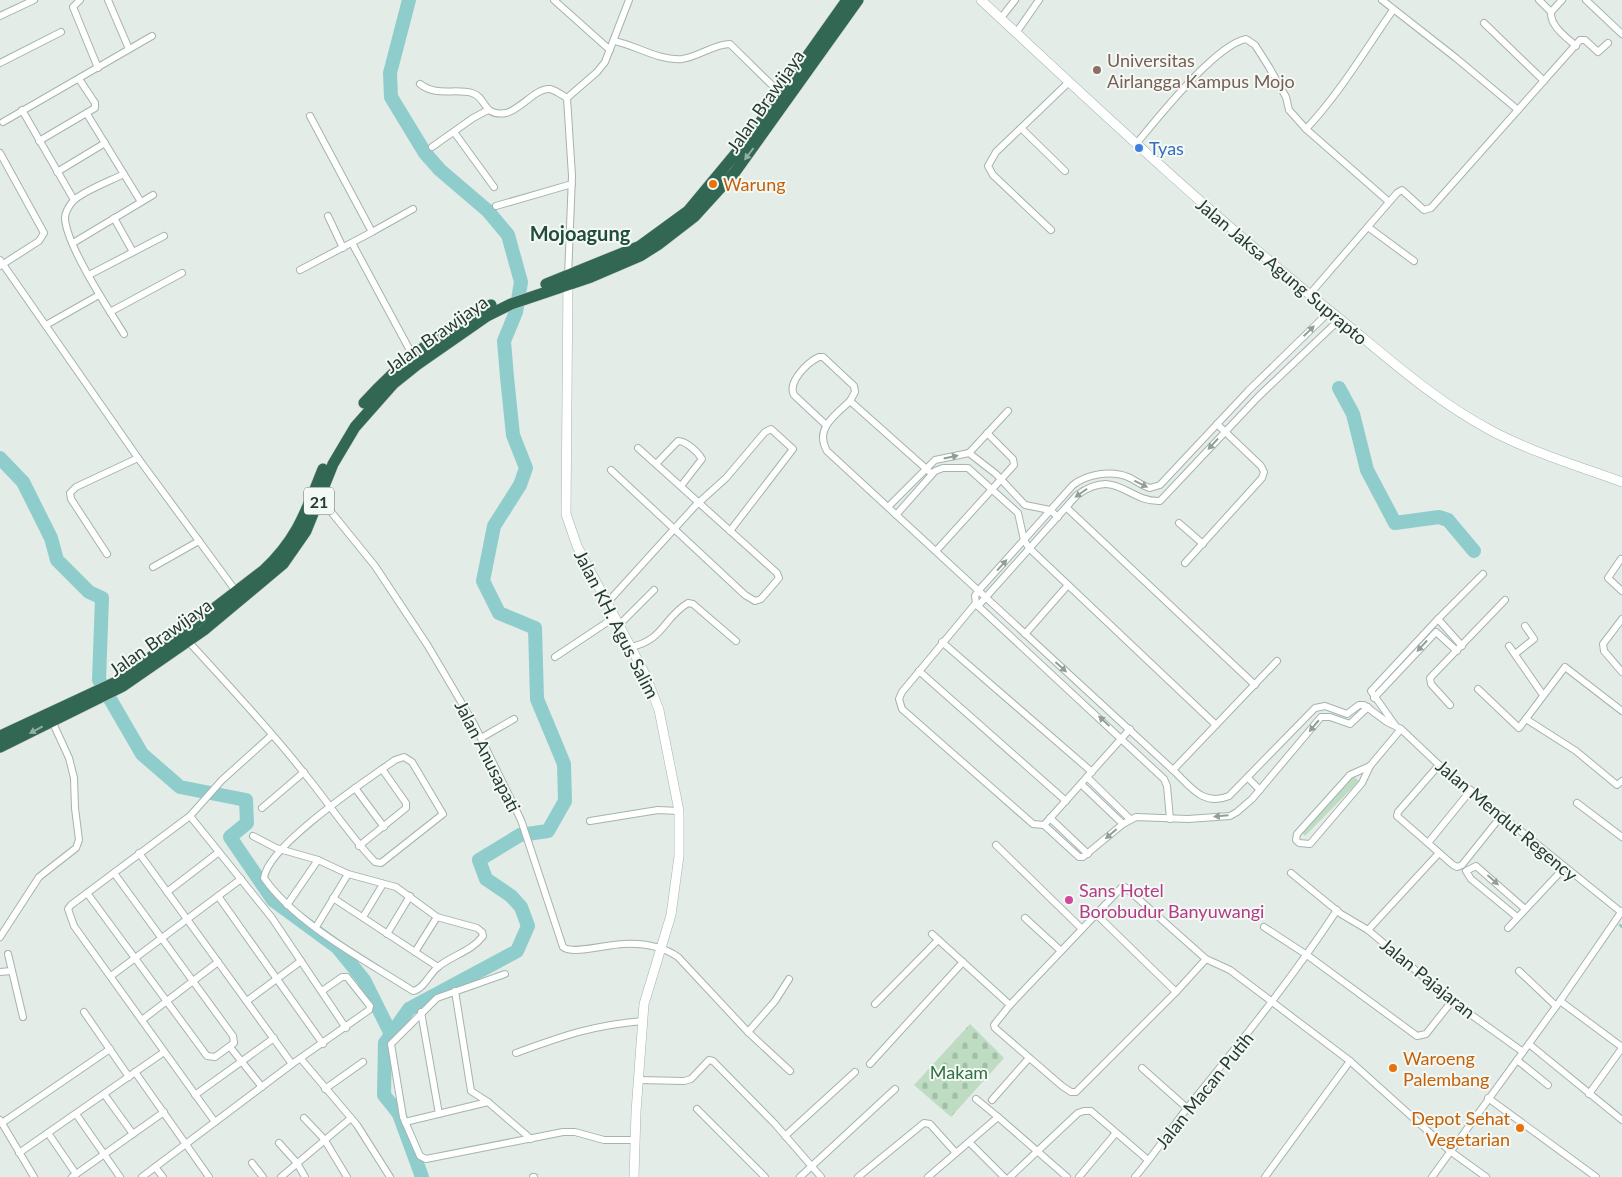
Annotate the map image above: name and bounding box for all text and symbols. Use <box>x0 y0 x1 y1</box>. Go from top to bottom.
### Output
street label: Jalan Brawijaya <box>721 45 809 157</box>
place label: Universitas Airlangga Kampus Mojo <box>1107 49 1295 92</box>
marker: Universitas Airlangga Kampus Mojo <box>1091 64 1103 76</box>
place label: Tyas <box>1149 137 1184 159</box>
marker: Tyas <box>1133 142 1145 154</box>
one-way arrow <box>744 147 754 161</box>
place label: Warung <box>723 173 786 195</box>
marker: Warung <box>707 178 719 190</box>
street label: Jalan Jaksa Agung Suprapto <box>1192 193 1372 349</box>
district label: Mojoagung <box>530 221 631 245</box>
street label: Jalan Brawijaya <box>380 290 492 378</box>
one-way arrow <box>1303 326 1315 338</box>
one-way arrow <box>1207 438 1219 450</box>
one-way arrow <box>944 452 960 460</box>
one-way arrow <box>1134 480 1149 488</box>
road number: 21 <box>304 488 334 514</box>
one-way arrow <box>1074 488 1088 498</box>
street label: Jalan KH. Agus Salim <box>570 546 664 702</box>
one-way arrow <box>996 559 1008 571</box>
street label: Jalan Brawijaya <box>104 593 216 681</box>
one-way arrow <box>1416 640 1428 652</box>
one-way arrow <box>1055 661 1068 672</box>
street label: Jalan Anusapati <box>450 696 526 816</box>
one-way arrow <box>1098 715 1110 727</box>
one-way arrow <box>1308 719 1319 732</box>
one-way arrow <box>28 726 43 734</box>
street label: Jalan Mendut Regency <box>1432 754 1583 886</box>
one-way arrow <box>1213 813 1229 821</box>
one-way arrow <box>1105 828 1117 840</box>
one-way arrow <box>1486 874 1498 886</box>
place label: Sans Hotel Borobudur Banyuwangi <box>1079 879 1264 922</box>
marker: Sans Hotel Borobudur Banyuwangi <box>1063 894 1075 906</box>
street label: Jalan Pajajaran <box>1376 933 1480 1023</box>
street label: Jalan Macan Putih <box>1150 1027 1258 1153</box>
place label: Waroeng Palembang <box>1403 1047 1489 1090</box>
park label: Makam <box>930 1061 988 1083</box>
marker: Waroeng Palembang <box>1387 1062 1399 1074</box>
place label: Depot Sehat Vegetarian <box>1411 1107 1511 1150</box>
marker: Depot Sehat Vegetarian <box>1514 1122 1526 1134</box>

